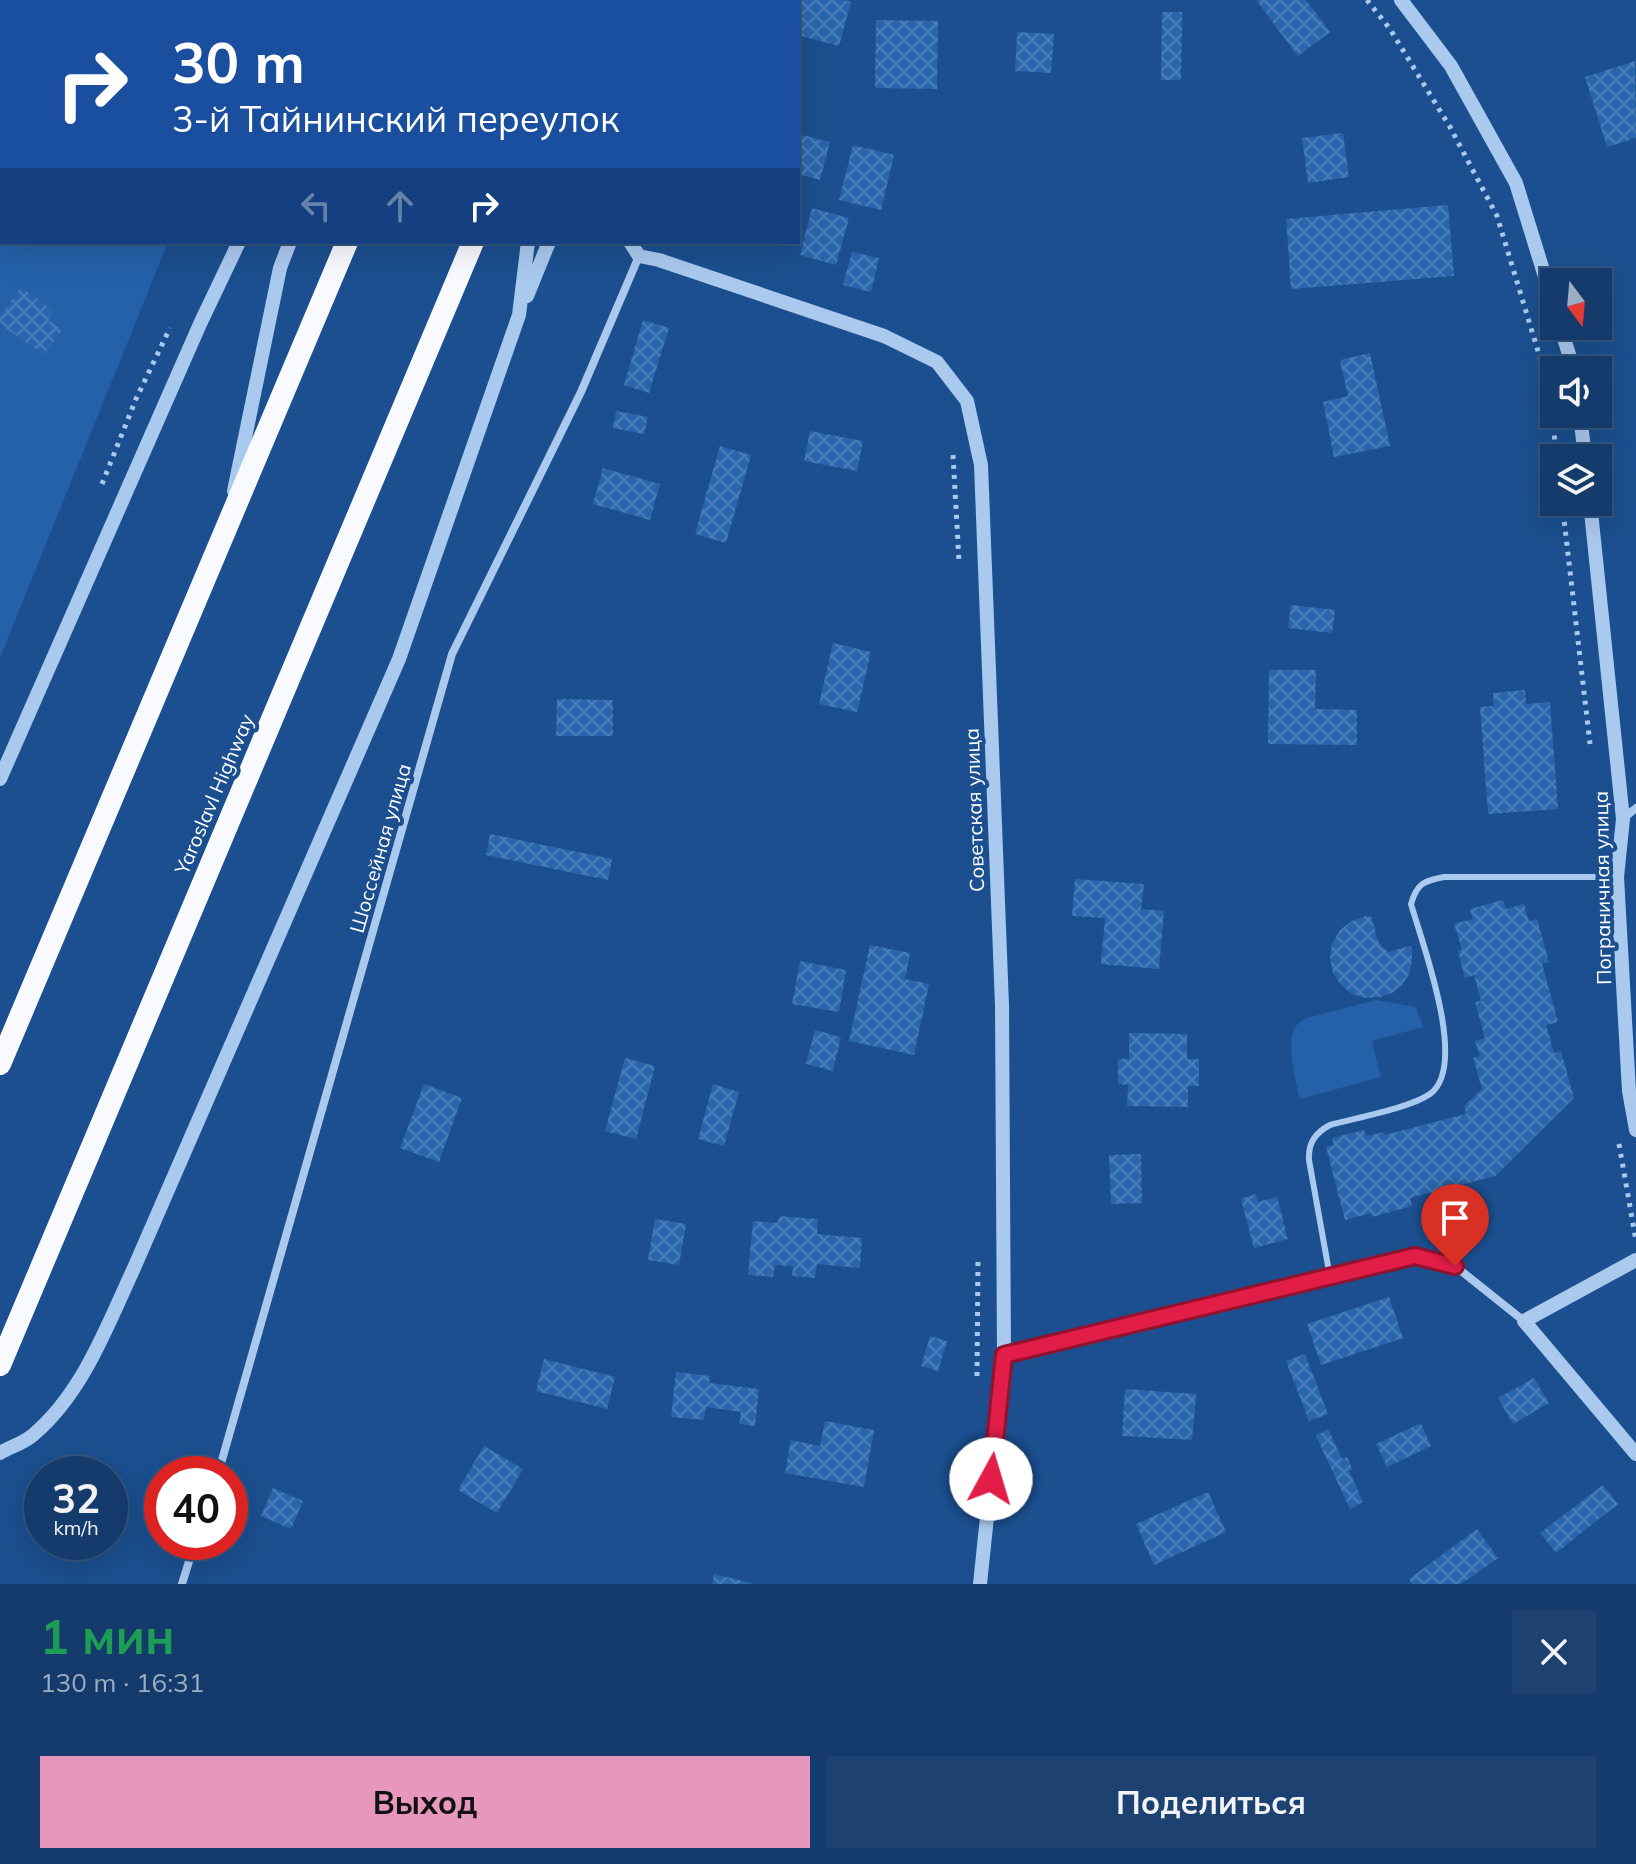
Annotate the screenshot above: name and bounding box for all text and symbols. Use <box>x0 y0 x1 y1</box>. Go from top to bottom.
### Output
text: 30 m <box>172 27 305 97</box>
icon: right <box>40 32 144 136</box>
text: 3-й Тайнинский переулок <box>172 96 619 141</box>
icon: left <box>294 184 338 228</box>
icon: ahead <box>378 184 422 228</box>
icon: right <box>462 184 506 228</box>
north arrow <box>1540 268 1612 340</box>
map controls <box>1540 268 1612 516</box>
button: sound <box>1540 356 1612 428</box>
button: layers <box>1540 444 1612 516</box>
street label: Yaroslavl Highway <box>169 710 259 879</box>
street label: Советская улица <box>959 728 989 892</box>
street label: Шоссейная улица <box>344 760 416 936</box>
street label: Пограничная улица <box>1588 791 1616 985</box>
pin <box>1421 1184 1489 1266</box>
icon: arrive <box>1433 1196 1477 1240</box>
position arrow <box>949 1437 1033 1521</box>
speed limit sign: 40 <box>144 1456 248 1560</box>
text: 32 <box>52 1473 100 1523</box>
text: km/h <box>53 1515 99 1540</box>
text: 1 мин <box>40 1606 175 1666</box>
button: close <box>1512 1610 1596 1694</box>
text: 130 m · 16:31 <box>40 1666 204 1699</box>
button: Выход <box>40 1756 810 1848</box>
button: Поделиться <box>826 1756 1596 1848</box>

